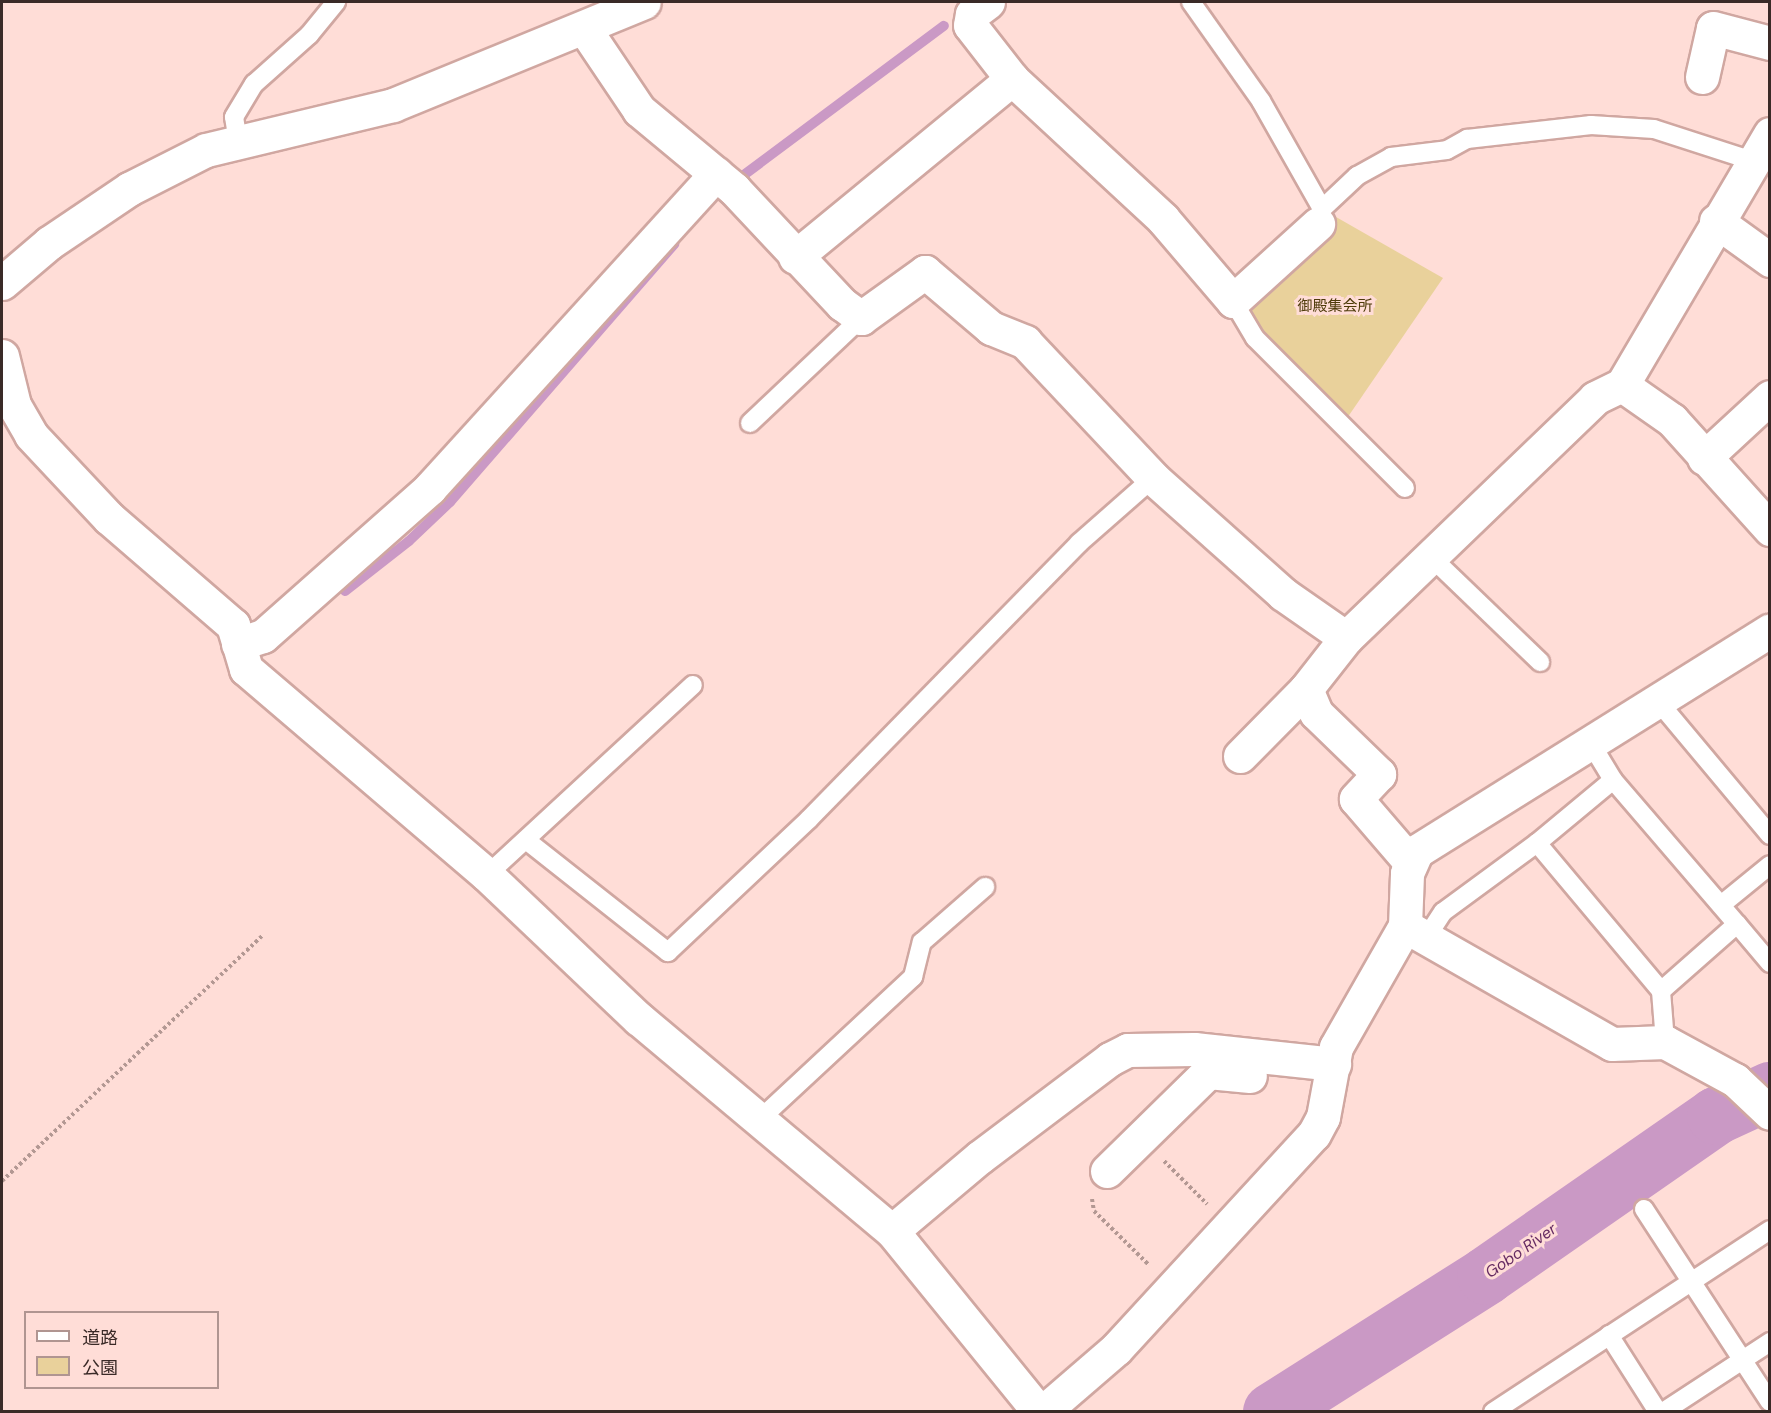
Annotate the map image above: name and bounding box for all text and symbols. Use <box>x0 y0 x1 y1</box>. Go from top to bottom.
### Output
park label: 御殿集会所 <box>1298 298 1372 316</box>
water label: Gobo River <box>1482 1219 1560 1283</box>
legend <box>24 1311 219 1389</box>
text: 道路 <box>82 1326 118 1350</box>
text: 公園 <box>82 1356 118 1380</box>

